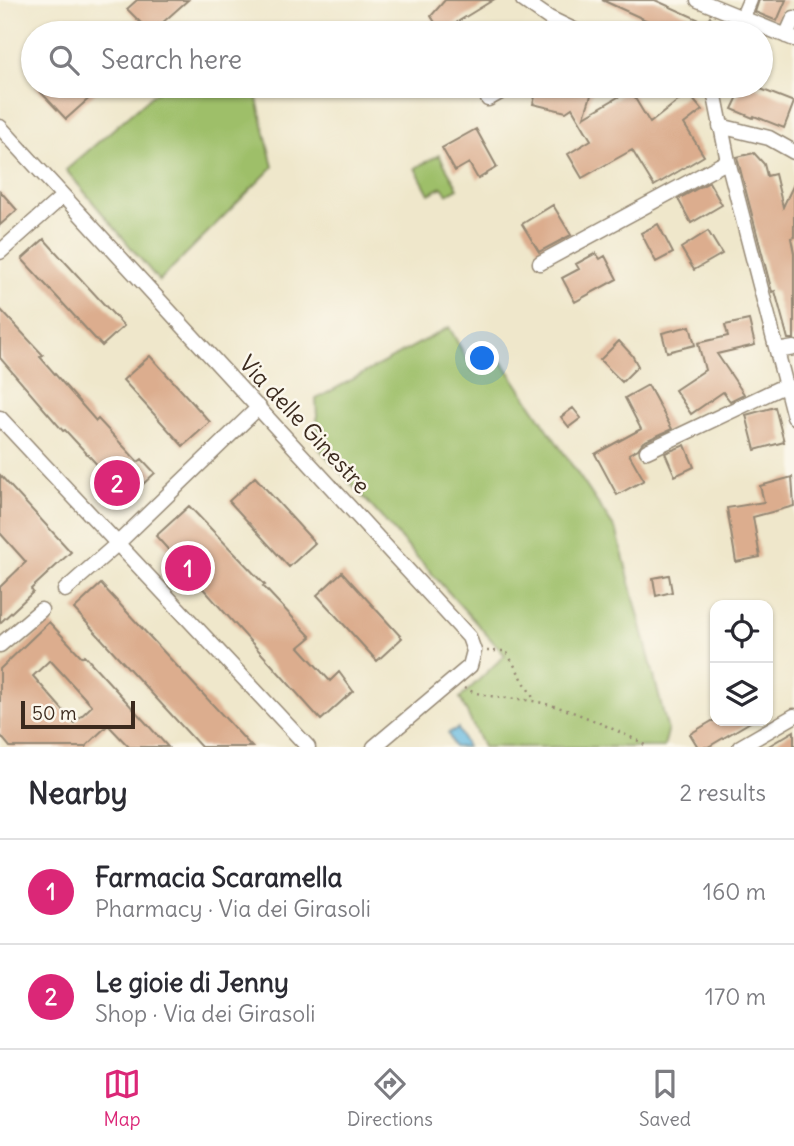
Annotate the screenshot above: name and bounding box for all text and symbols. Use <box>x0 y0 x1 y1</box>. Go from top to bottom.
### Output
search box <box>21 21 773 98</box>
icon: search <box>45 41 83 79</box>
text: Search here <box>101 43 242 76</box>
your location <box>465 341 499 375</box>
street label: Via delle Ginestre <box>233 349 377 499</box>
pin: 2 <box>94 457 140 509</box>
pin: 1 <box>165 542 211 594</box>
map controls <box>710 600 773 726</box>
button: locate <box>710 600 773 663</box>
button: layers <box>710 663 773 726</box>
scale bar <box>21 698 135 730</box>
text: 50 m <box>32 701 77 725</box>
text: Nearby <box>28 774 128 812</box>
text: 2 results <box>680 778 766 807</box>
text: Farmacia Scaramella <box>95 861 342 894</box>
text: 1 <box>46 877 56 906</box>
text: 160 m <box>703 877 766 906</box>
text: Pharmacy · Via dei Girasoli <box>95 894 371 923</box>
text: Le gioie di Jenny <box>95 966 289 999</box>
text: 2 <box>45 982 57 1011</box>
text: 170 m <box>705 982 766 1011</box>
text: Shop · Via dei Girasoli <box>95 999 315 1028</box>
tab: Map <box>103 1065 141 1131</box>
tab: Directions <box>347 1065 433 1131</box>
tab: Saved <box>639 1065 691 1131</box>

